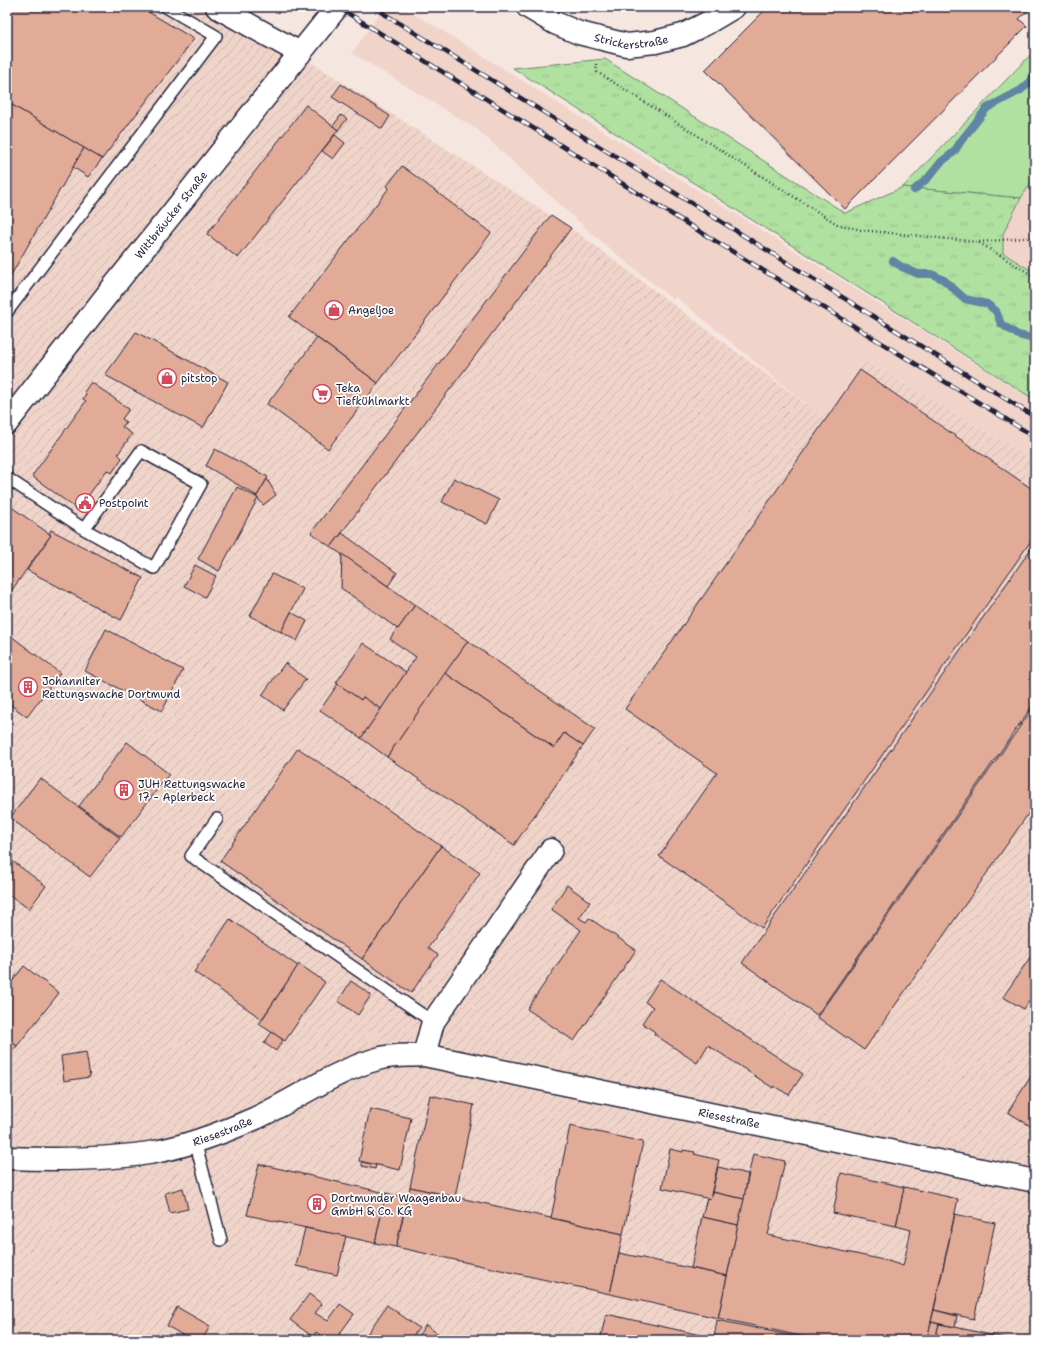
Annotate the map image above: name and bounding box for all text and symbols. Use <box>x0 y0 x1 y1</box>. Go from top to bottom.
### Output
street label: Strickerstraße <box>593 30 670 53</box>
street label: Wittbräucker Straße <box>132 168 211 262</box>
shop icon: Angeljoe <box>323 299 345 321</box>
place label: Angeljoe <box>348 303 394 318</box>
shop icon: pitstop <box>156 367 178 389</box>
place label: pitstop <box>181 371 217 386</box>
place label: Teka Tiefkühlmarkt <box>336 381 410 409</box>
supermarket icon: Teka Tiefkühlmarkt <box>311 383 333 405</box>
public building icon: Postpoint <box>74 492 96 514</box>
place label: Postpoint <box>99 496 149 511</box>
place label: Johanniter Rettungswache Dortmund <box>42 674 180 702</box>
building icon: Johanniter Rettungswache Dortmund <box>17 676 39 698</box>
place label: JUH Rettungswache 17 - Aplerbeck <box>138 777 246 805</box>
building icon: JUH Rettungswache 17 - Aplerbeck <box>113 779 135 801</box>
street label: Riesestraße <box>697 1105 761 1132</box>
street label: Riesestraße <box>191 1114 255 1150</box>
place label: Dortmunder Waagenbau GmbH & Co. KG <box>331 1191 461 1219</box>
building icon: Dortmunder Waagenbau GmbH & Co. KG <box>306 1193 328 1215</box>

